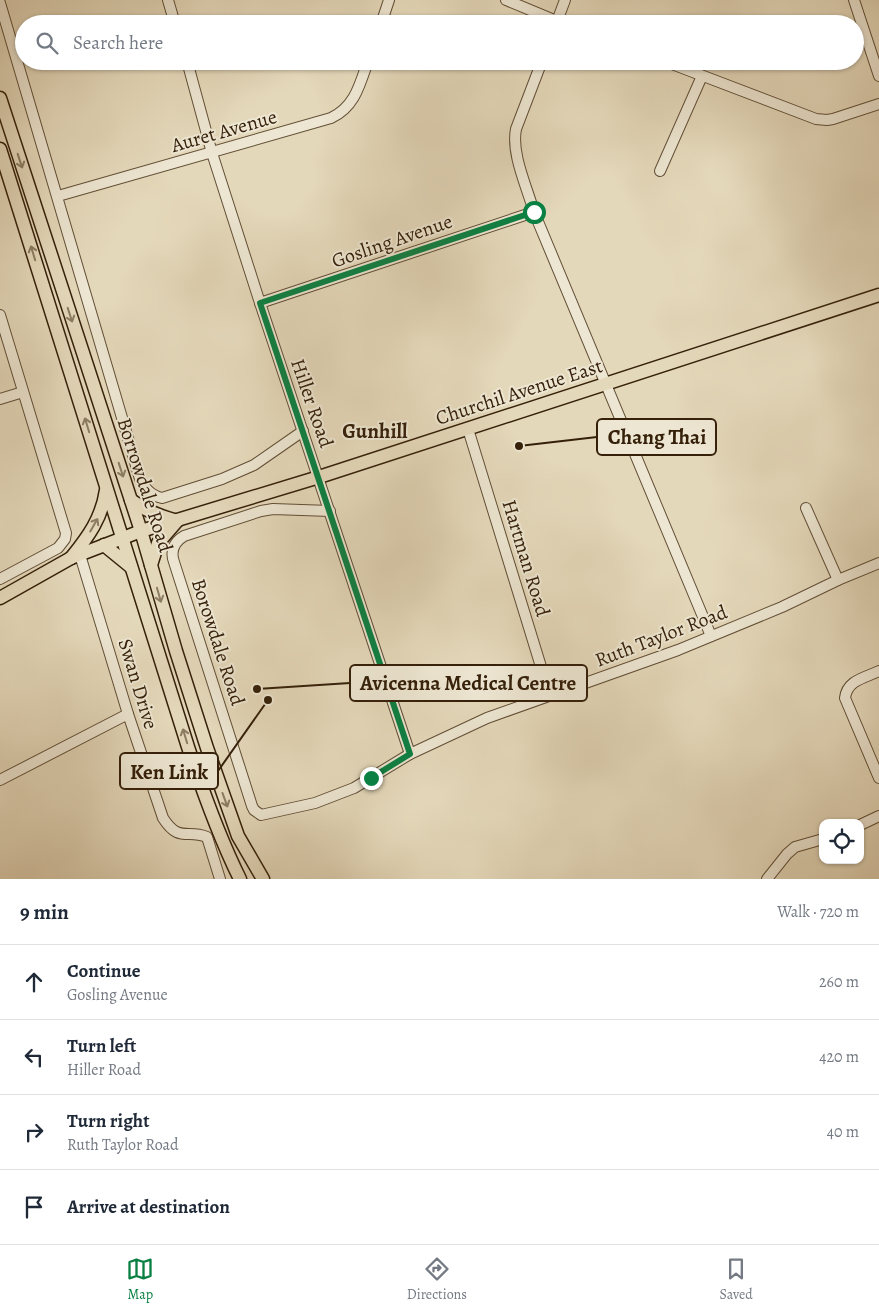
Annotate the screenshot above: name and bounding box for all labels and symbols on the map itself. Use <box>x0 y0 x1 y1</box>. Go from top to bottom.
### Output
street label: Auret Avenue <box>167 103 280 159</box>
one-way arrow <box>16 152 26 168</box>
route start <box>523 201 546 224</box>
street label: Gosling Avenue <box>328 208 456 274</box>
one-way arrow <box>28 246 37 262</box>
one-way arrow <box>66 307 76 323</box>
street label: Churchil Avenue East <box>432 352 606 432</box>
street label: Hiller Road <box>284 355 340 451</box>
street label: Borrowdale Road <box>111 414 180 556</box>
district label: Gunhill <box>342 417 408 445</box>
one-way arrow <box>81 418 91 434</box>
callout: Chang Thai <box>597 419 716 455</box>
text: Chang Thai <box>608 423 706 451</box>
one-way arrow <box>117 462 126 477</box>
street label: Hartman Road <box>495 496 557 620</box>
one-way arrow <box>90 519 100 533</box>
street label: Borowdale Road <box>185 575 251 709</box>
one-way arrow <box>155 587 165 603</box>
street label: Ruth Taylor Road <box>591 598 731 674</box>
street label: Swan Drive <box>111 636 165 733</box>
callout: Avicenna Medical Centre <box>350 665 587 701</box>
text: Avicenna Medical Centre <box>359 669 576 697</box>
one-way arrow <box>179 728 189 744</box>
callout: Ken Link <box>120 753 218 789</box>
text: Ken Link <box>130 758 208 786</box>
route end <box>360 767 383 790</box>
one-way arrow <box>221 791 230 807</box>

